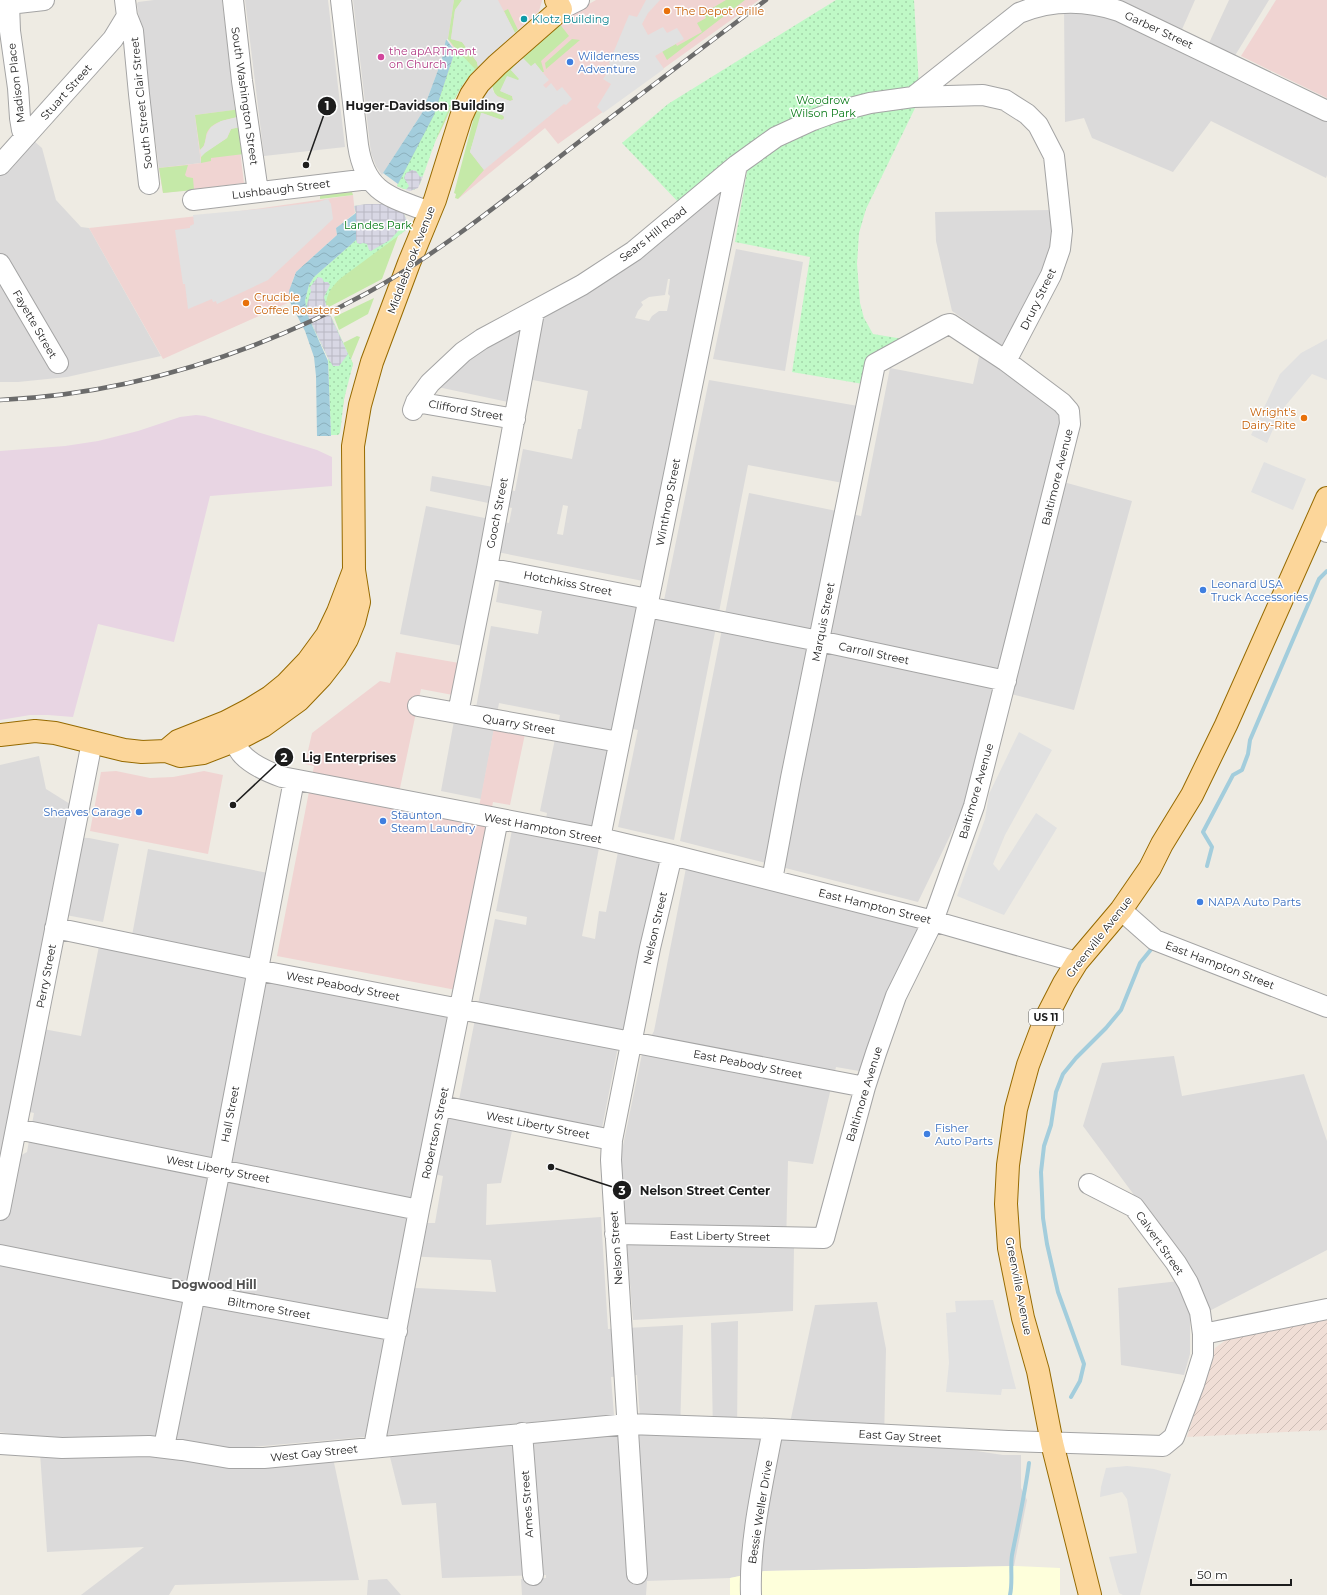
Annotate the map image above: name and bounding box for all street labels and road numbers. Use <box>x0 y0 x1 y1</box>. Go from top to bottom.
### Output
street label: Garber Street <box>1123 8 1196 52</box>
street label: South Washington Street <box>228 26 262 167</box>
street label: South Street Clair Street <box>127 36 155 170</box>
street label: Madison Place <box>4 42 28 124</box>
street label: Stuart Street <box>37 61 95 123</box>
street label: Lushbaugh Street <box>231 176 332 202</box>
street label: Sears Hill Road <box>616 203 690 265</box>
street label: Middlebrook Avenue <box>384 204 438 316</box>
street label: Drury Street <box>1017 265 1059 332</box>
street label: Fayette Street <box>10 287 61 361</box>
street label: Clifford Street <box>427 397 505 424</box>
street label: Baltimore Avenue <box>1038 427 1076 527</box>
street label: Winthrop Street <box>653 456 683 547</box>
street label: Gooch Street <box>483 476 511 550</box>
street label: Hotchkiss Street <box>522 568 614 599</box>
street label: Marquis Street <box>808 581 838 663</box>
street label: Carroll Street <box>837 639 911 667</box>
street label: Quarry Street <box>481 711 557 737</box>
street label: Baltimore Avenue <box>956 741 996 840</box>
street label: West Hampton Street <box>483 810 604 846</box>
street label: East Hampton Street <box>817 885 933 927</box>
street label: Nelson Street <box>640 890 670 966</box>
street label: Greenville Avenue <box>1063 893 1135 980</box>
street label: East Hampton Street <box>1163 938 1277 992</box>
street label: Perry Street <box>33 942 59 1009</box>
street label: West Peabody Street <box>285 968 402 1004</box>
road number: US 11 <box>1029 1009 1063 1025</box>
street label: Baltimore Avenue <box>843 1044 885 1143</box>
street label: East Peabody Street <box>692 1047 804 1082</box>
street label: Hall Street <box>218 1084 242 1144</box>
street label: Robertson Street <box>418 1085 452 1180</box>
street label: West Liberty Street <box>485 1108 592 1142</box>
street label: West Liberty Street <box>165 1152 272 1186</box>
street label: Calvert Street <box>1133 1208 1187 1278</box>
street label: Nelson Street <box>606 1210 626 1286</box>
street label: East Liberty Street <box>669 1228 771 1244</box>
street label: Greenville Avenue <box>1003 1236 1035 1336</box>
street label: Biltmore Street <box>226 1294 312 1322</box>
street label: East Gay Street <box>858 1427 943 1445</box>
street label: West Gay Street <box>270 1441 359 1465</box>
street label: Bessie Weller Drive <box>745 1459 775 1565</box>
street label: Ames Street <box>518 1469 536 1538</box>

